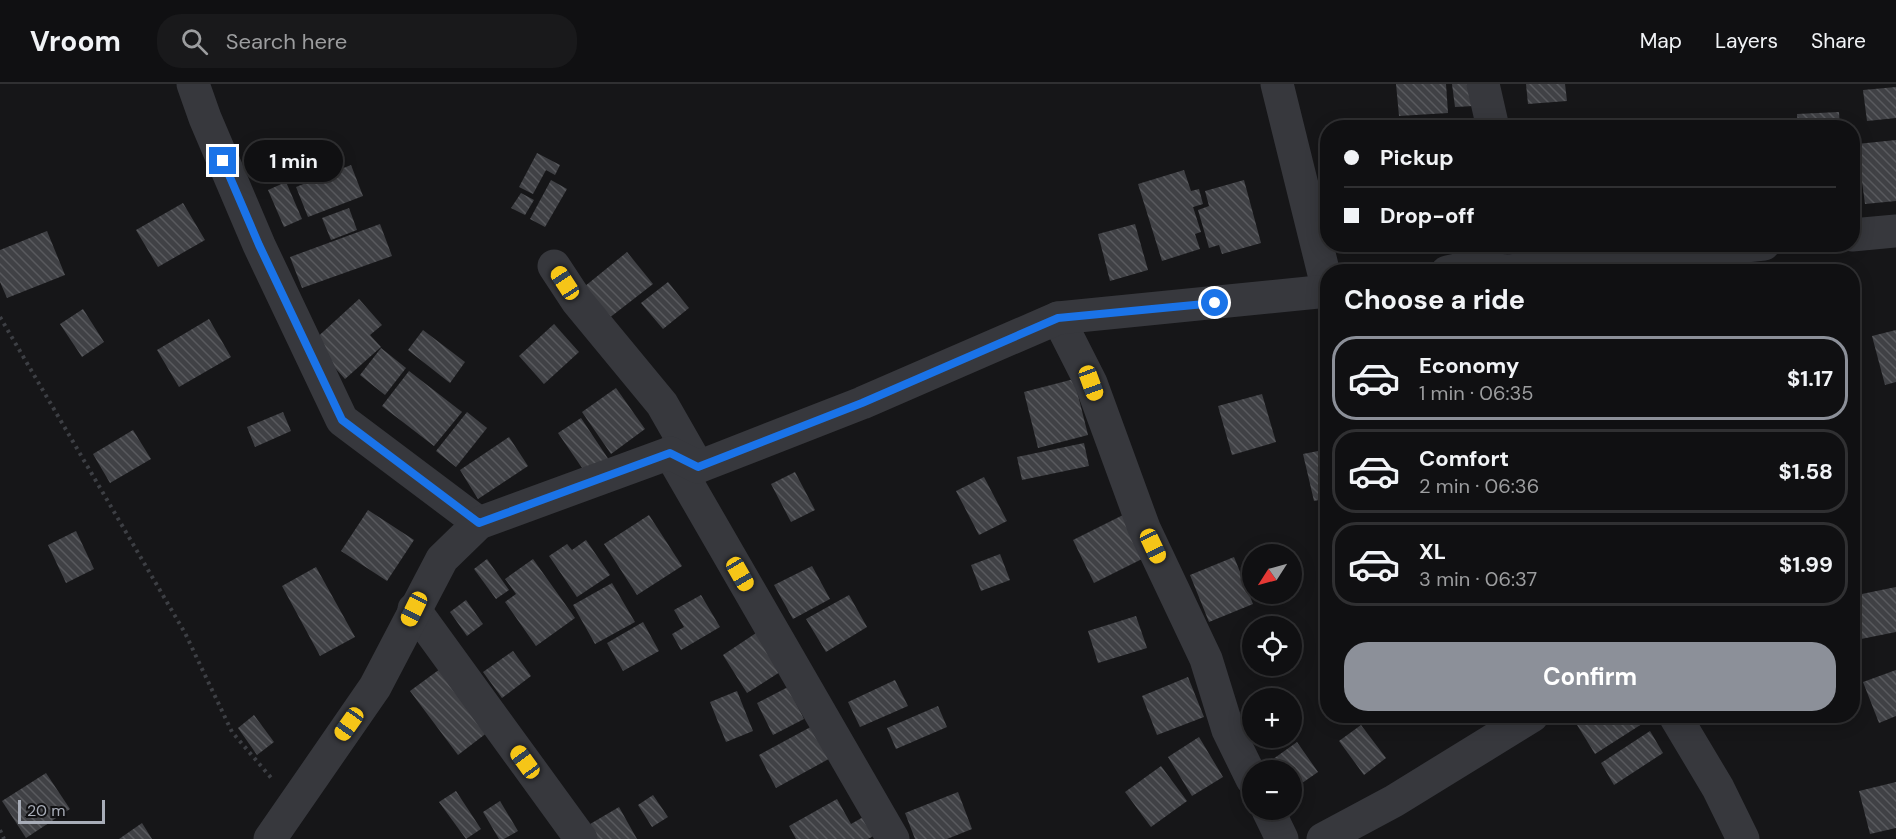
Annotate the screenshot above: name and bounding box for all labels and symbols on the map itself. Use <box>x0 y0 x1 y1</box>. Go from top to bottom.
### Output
callout: 1 min <box>244 140 343 182</box>
route end <box>209 147 236 174</box>
car <box>548 263 582 303</box>
route start <box>1201 289 1228 316</box>
car <box>1076 363 1106 403</box>
car <box>1137 526 1169 566</box>
north arrow <box>1242 544 1302 604</box>
car <box>723 554 757 594</box>
car <box>398 589 430 629</box>
car <box>331 704 367 744</box>
car <box>507 742 543 782</box>
scale bar <box>18 797 105 824</box>

